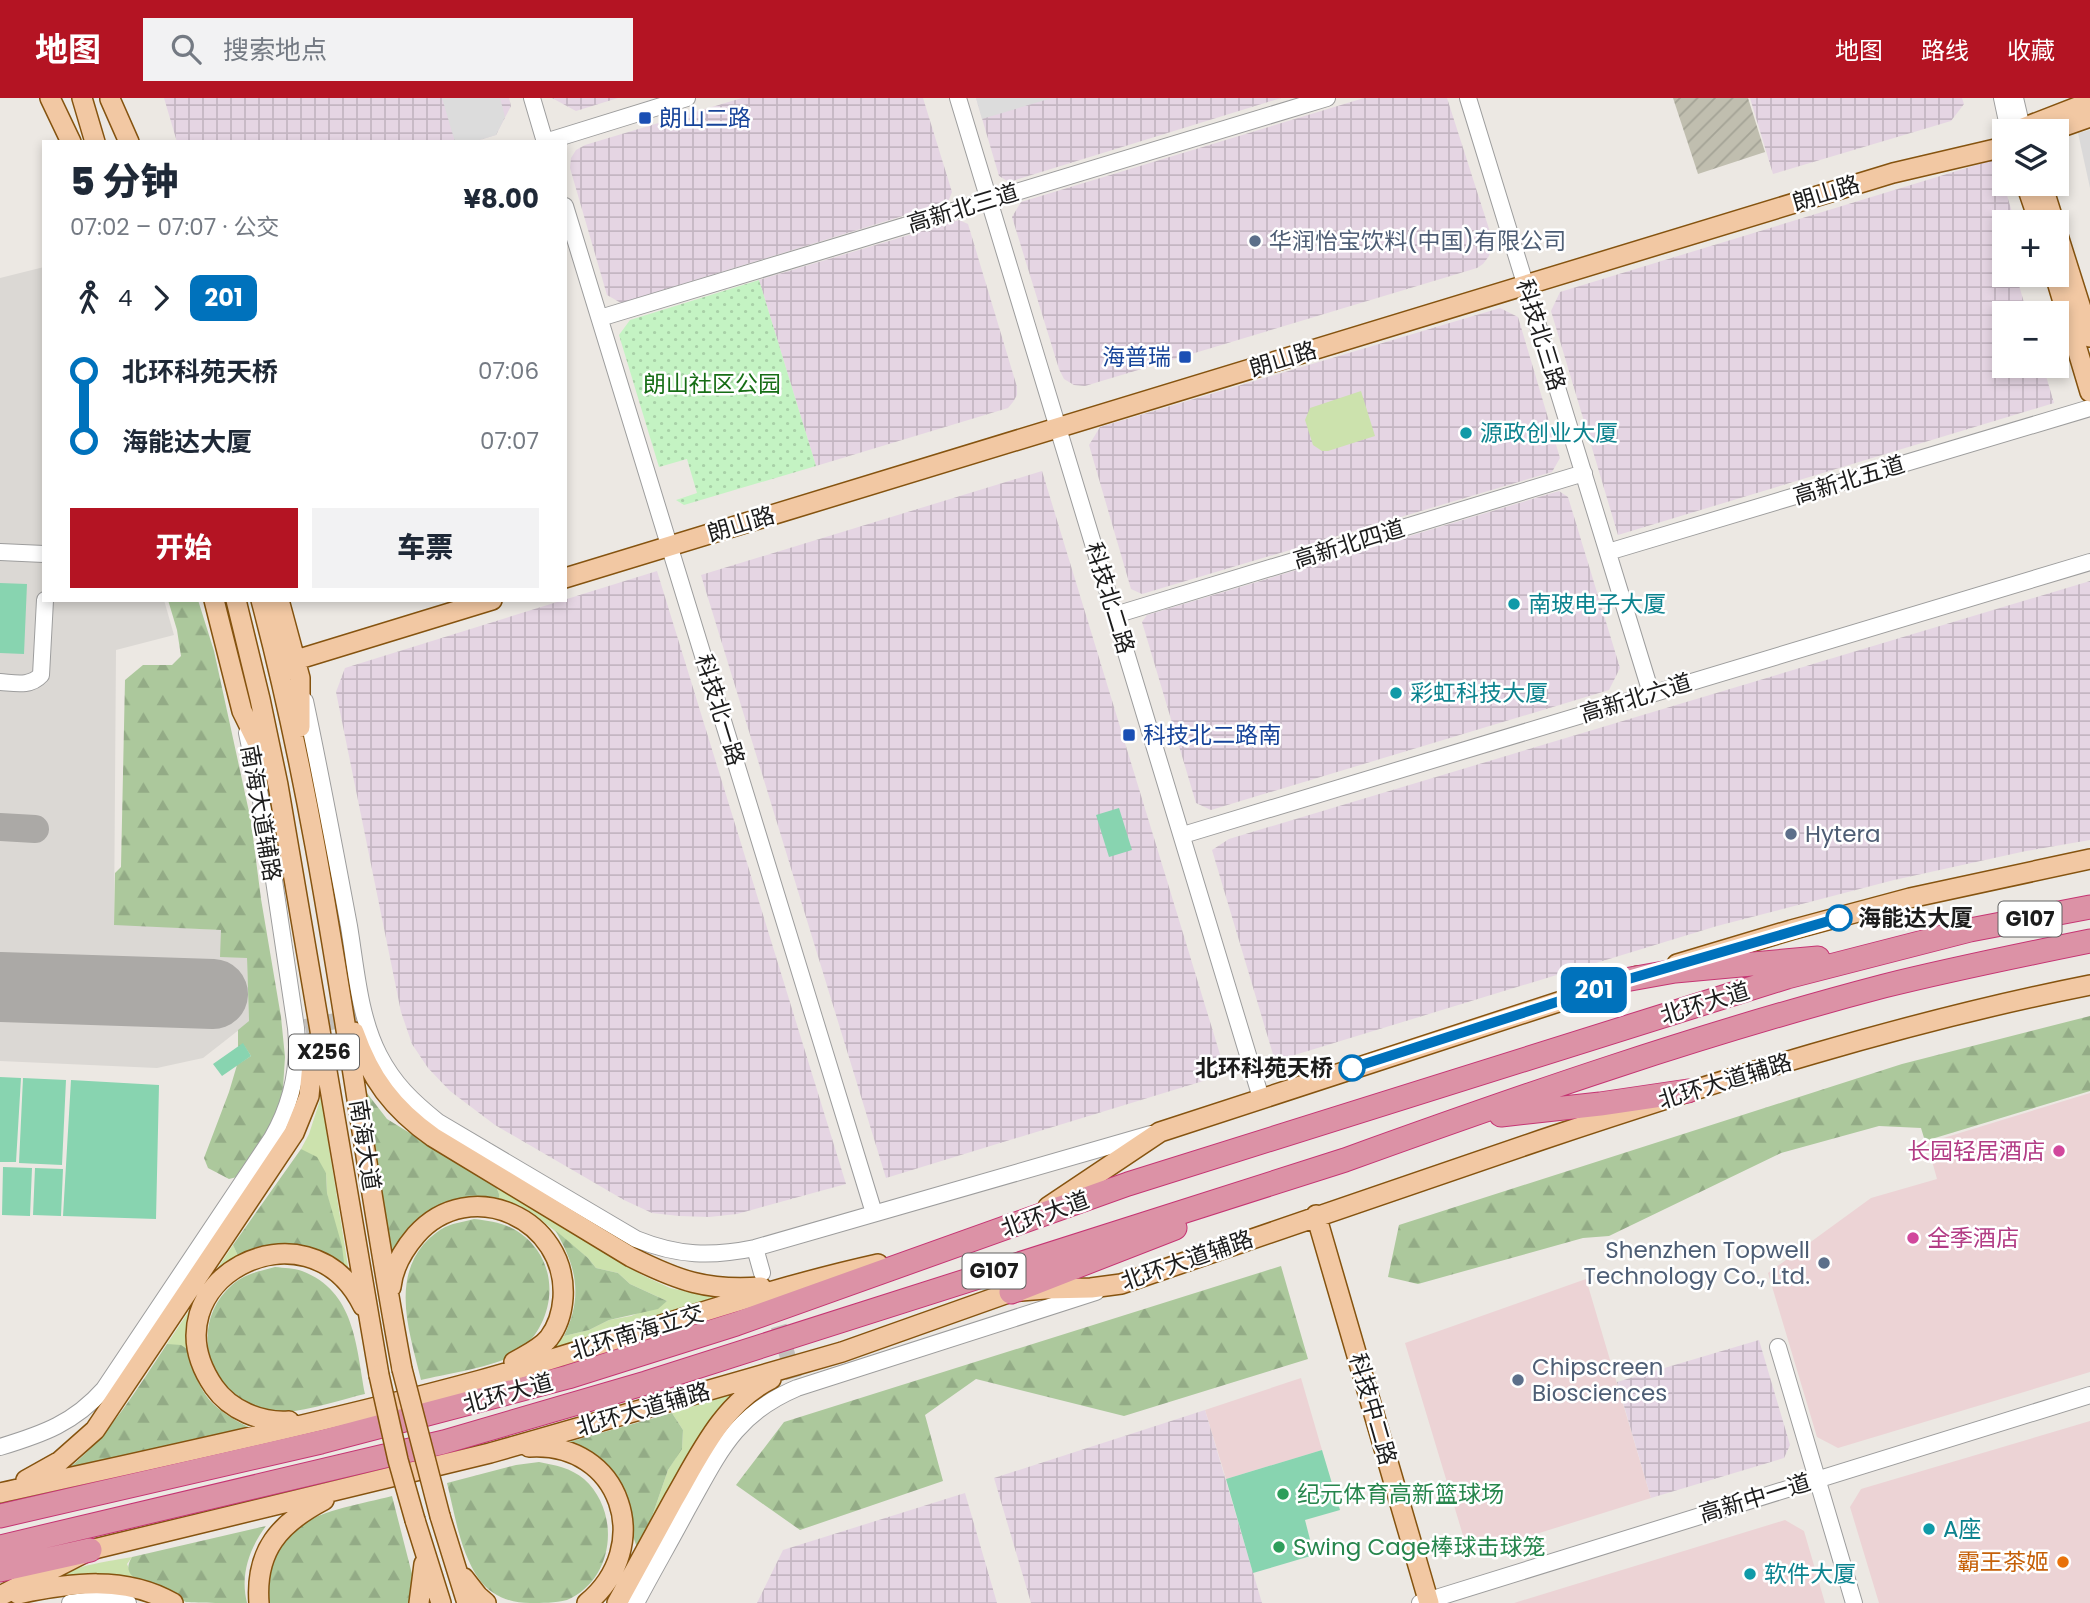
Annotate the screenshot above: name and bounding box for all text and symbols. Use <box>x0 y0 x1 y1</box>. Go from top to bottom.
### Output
search box <box>143 18 633 81</box>
text: 地图 <box>35 26 101 73</box>
icon: search <box>167 30 205 68</box>
text: 搜索地点 <box>223 32 327 68</box>
text: 地图 <box>1835 34 1883 67</box>
text: 路线 <box>1921 34 1969 67</box>
text: 收藏 <box>2007 34 2055 67</box>
place label: 朗山二路 <box>659 102 751 134</box>
marker: 朗山二路 <box>637 110 653 126</box>
map controls <box>1992 119 2069 378</box>
button: layers <box>1992 119 2069 196</box>
text: 5 分钟 <box>70 155 178 208</box>
street label: 朗山路 <box>1788 168 1864 218</box>
street label: 高新北三道 <box>903 176 1023 240</box>
text: ¥8.00 <box>463 181 539 217</box>
button: + <box>1992 210 2069 287</box>
text: 07:02 – 07:07 · 公交 <box>70 211 279 243</box>
place label: 华润怡宝饮料(中国)有限公司 <box>1269 225 1566 257</box>
marker: 华润怡宝饮料(中国)有限公司 <box>1247 233 1263 249</box>
street label: 科技北三路 <box>1509 275 1573 395</box>
icon: walk <box>70 279 108 317</box>
icon: forward <box>142 279 180 317</box>
text: 201 <box>204 281 243 314</box>
text: 4 <box>118 282 132 314</box>
button: − <box>1992 301 2069 378</box>
street label: 朗山路 <box>1245 334 1321 384</box>
place label: 海普瑞 <box>1102 341 1171 373</box>
marker: 海普瑞 <box>1177 349 1193 365</box>
text: 北环科苑天桥 <box>122 354 278 390</box>
text: 07:06 <box>478 355 539 387</box>
park label: 朗山社区公园 <box>643 368 781 400</box>
place label: 源政创业大厦 <box>1480 417 1618 449</box>
text: 海能达大厦 <box>122 424 252 460</box>
text: 07:07 <box>480 425 539 457</box>
marker: 源政创业大厦 <box>1458 425 1474 441</box>
street label: 高新北五道 <box>1789 448 1909 512</box>
street label: 朗山路 <box>703 499 779 549</box>
button: 开始 <box>70 508 298 588</box>
button: 车票 <box>312 508 539 588</box>
street label: 高新北四道 <box>1289 512 1409 576</box>
street label: 科技北二路 <box>1078 538 1142 658</box>
place label: 南玻电子大厦 <box>1528 588 1666 620</box>
marker: 南玻电子大厦 <box>1506 596 1522 612</box>
street label: 科技北一路 <box>688 650 752 770</box>
street label: 高新北六道 <box>1576 666 1696 730</box>
place label: 彩虹科技大厦 <box>1410 677 1548 709</box>
marker: 彩虹科技大厦 <box>1388 685 1404 701</box>
place label: 科技北二路南 <box>1143 719 1281 751</box>
marker: 科技北二路南 <box>1121 727 1137 743</box>
street label: 南海大道辅路 <box>233 742 289 884</box>
place label: Hytera <box>1805 818 1881 850</box>
marker: Hytera <box>1783 826 1799 842</box>
place label: 海能达大厦 <box>1858 902 1973 934</box>
road number: G107 <box>1998 902 2062 936</box>
marker: 海能达大厦 <box>1826 905 1852 931</box>
line badge: 201 <box>1554 967 1634 1013</box>
text: 201 <box>1575 973 1613 1006</box>
street label: 北环大道 <box>1656 974 1754 1032</box>
road number: X256 <box>289 1034 359 1070</box>
street label: 北环大道辅路 <box>1654 1046 1796 1116</box>
place label: 北环科苑天桥 <box>1195 1052 1333 1084</box>
marker: 北环科苑天桥 <box>1339 1055 1365 1081</box>
street label: 南海大道 <box>342 1097 388 1193</box>
place label: 长园轻居酒店 <box>1907 1135 2045 1167</box>
marker: 长园轻居酒店 <box>2051 1143 2067 1159</box>
street label: 北环大道 <box>996 1183 1094 1245</box>
street label: 北环大道辅路 <box>1117 1222 1257 1298</box>
place label: 全季酒店 <box>1927 1222 2019 1254</box>
marker: 全季酒店 <box>1905 1230 1921 1246</box>
place label: Shenzhen Topwell Technology Co., Ltd. <box>1583 1234 1810 1292</box>
road number: G107 <box>962 1254 1026 1288</box>
marker: Shenzhen Topwell Technology Co., Ltd. <box>1816 1255 1832 1271</box>
street label: 北环南海立交 <box>566 1297 708 1367</box>
street label: 科技中二路 <box>1342 1349 1404 1469</box>
place label: Chipscreen Biosciences <box>1532 1351 1667 1409</box>
street label: 北环大道 <box>459 1366 557 1420</box>
marker: Chipscreen Biosciences <box>1510 1372 1526 1388</box>
street label: 北环大道辅路 <box>572 1375 714 1443</box>
street label: 高新中一道 <box>1695 1466 1815 1530</box>
place label: 纪元体育高新篮球场 <box>1297 1478 1504 1510</box>
marker: 纪元体育高新篮球场 <box>1275 1486 1291 1502</box>
place label: A座 <box>1943 1513 1982 1545</box>
marker: A座 <box>1921 1521 1937 1537</box>
place label: Swing Cage棒球击球笼 <box>1293 1531 1546 1563</box>
marker: Swing Cage棒球击球笼 <box>1271 1539 1287 1555</box>
place label: 霸王茶姬 <box>1957 1546 2049 1578</box>
marker: 霸王茶姬 <box>2055 1554 2071 1570</box>
place label: 软件大厦 <box>1764 1558 1856 1590</box>
marker: 软件大厦 <box>1742 1566 1758 1582</box>

